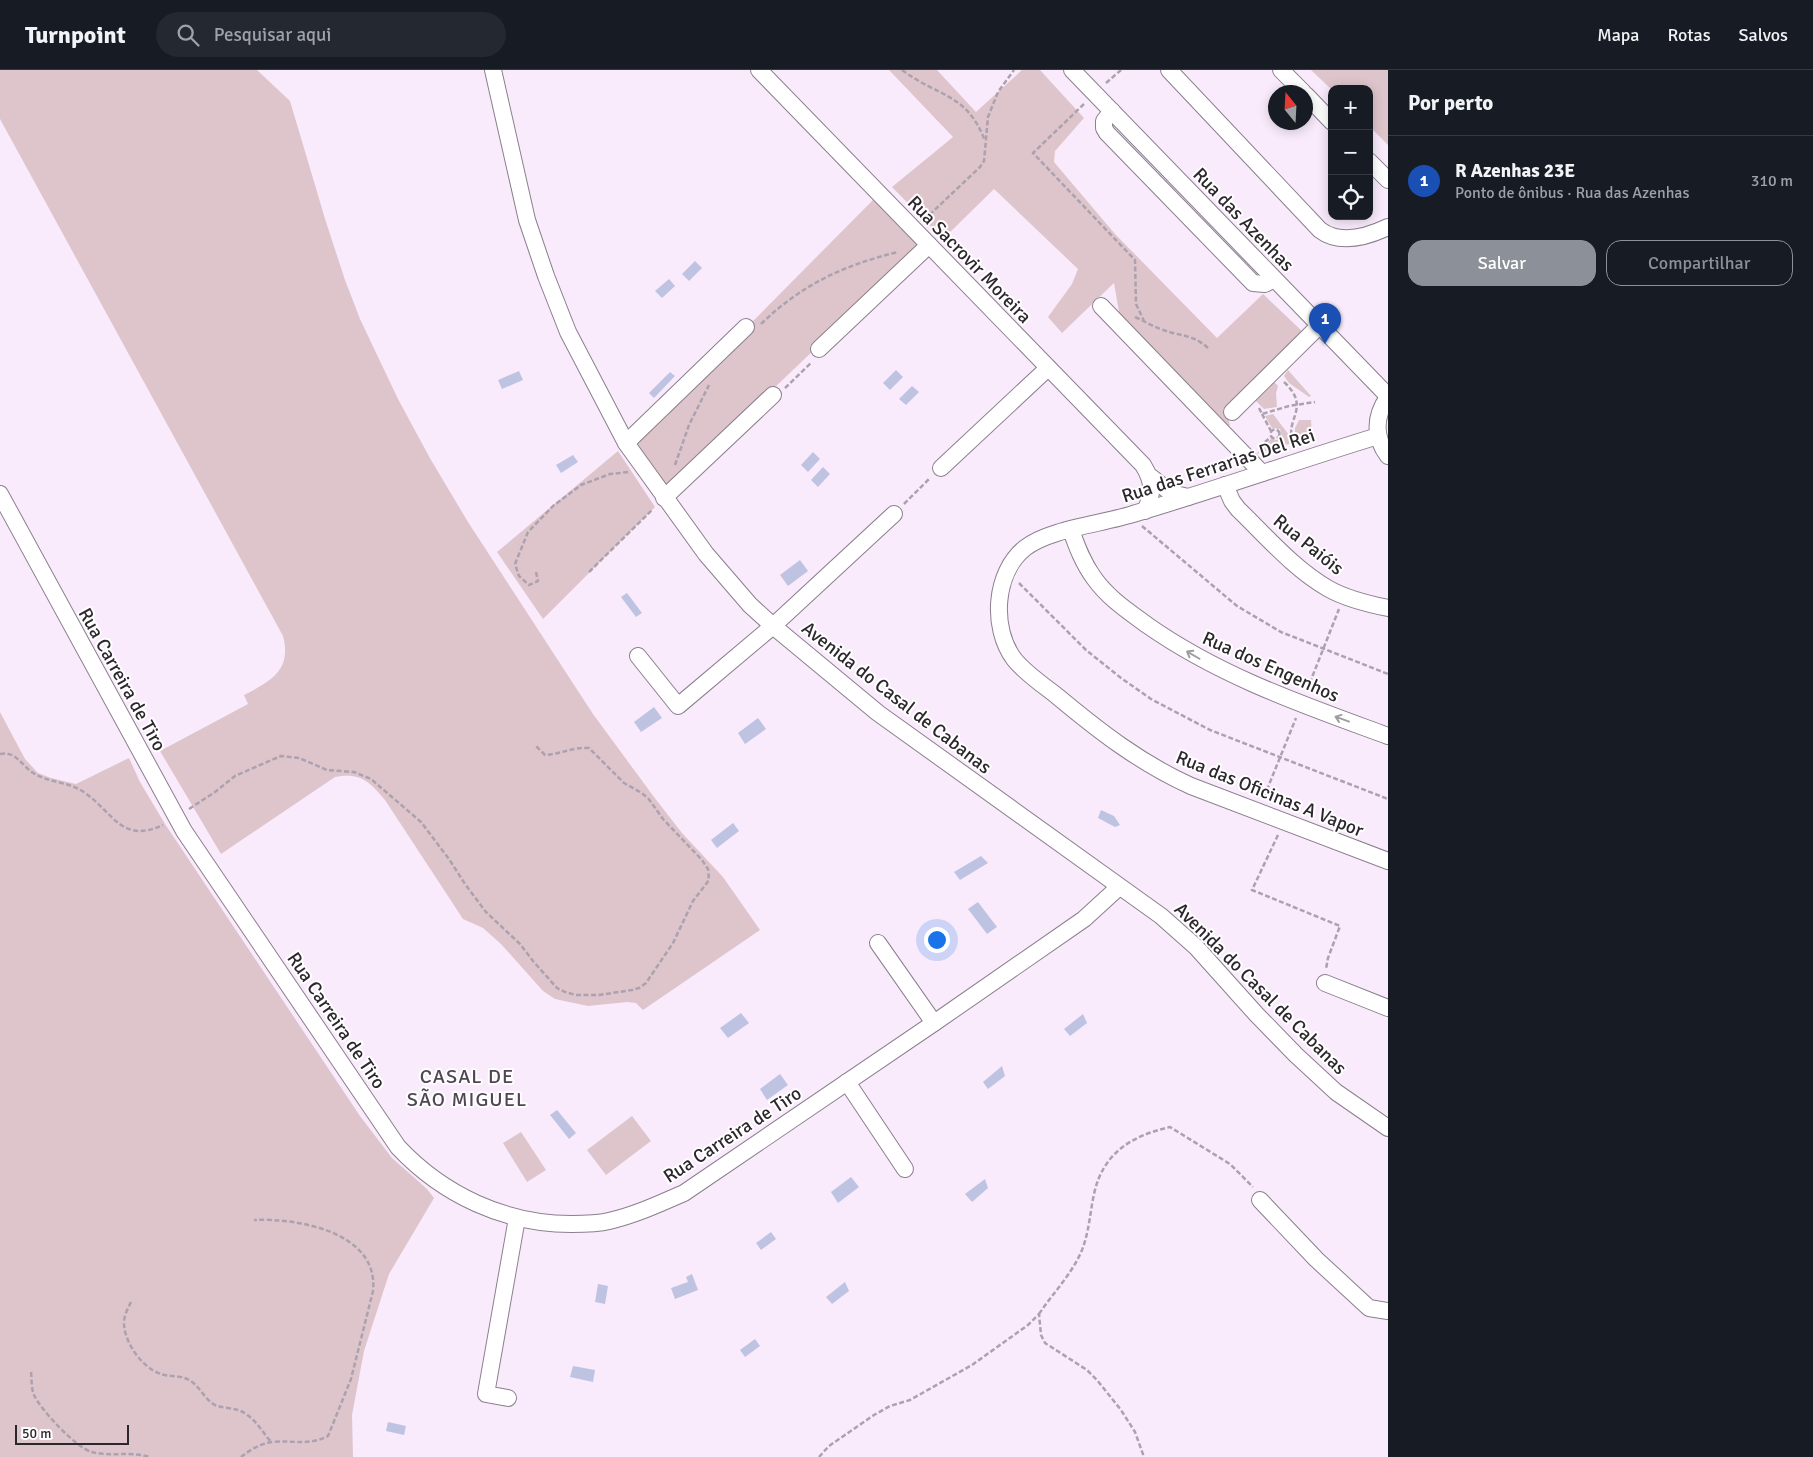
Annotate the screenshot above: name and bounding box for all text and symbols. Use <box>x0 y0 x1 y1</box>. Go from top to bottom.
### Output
search box <box>156 12 506 57</box>
text: Turnpoint <box>25 20 126 50</box>
icon: search <box>174 21 202 49</box>
text: Pesquisar aqui <box>214 23 331 47</box>
text: Mapa <box>1597 24 1640 46</box>
text: Rotas <box>1668 24 1711 46</box>
text: Salvos <box>1739 24 1788 46</box>
north arrow <box>1268 85 1313 130</box>
map controls <box>1328 85 1373 220</box>
button: + <box>1328 85 1373 130</box>
text: Por perto <box>1408 90 1493 116</box>
button: − <box>1328 130 1373 175</box>
text: R Azenhas 23E <box>1455 159 1575 183</box>
street label: Rua das Azenhas <box>1188 163 1299 277</box>
text: 1 <box>1420 171 1428 191</box>
text: 310 m <box>1751 171 1793 191</box>
button: locate <box>1328 175 1373 220</box>
text: Ponto de ônibus · Rua das Azenhas <box>1455 183 1690 203</box>
street label: Rua Sacrovir Moreira <box>902 191 1036 329</box>
button: Salvar <box>1408 240 1596 286</box>
button: Compartilhar <box>1606 240 1793 286</box>
pin: 1 <box>1309 303 1341 344</box>
street label: Rua das Ferrarias Del Rei <box>1119 423 1318 509</box>
street label: Rua Paióis <box>1268 509 1348 580</box>
street label: Rua Carreira de Tiro <box>73 604 171 755</box>
street label: Avenida do Casal de Cabanas <box>797 616 996 779</box>
street label: Rua dos Engenhos <box>1198 626 1343 708</box>
one-way arrow <box>1186 650 1201 660</box>
one-way arrow <box>1335 714 1350 723</box>
street label: Rua das Oficinas A Vapor <box>1172 745 1367 843</box>
street label: Avenida do Casal de Cabanas <box>1169 897 1352 1080</box>
your location <box>924 927 950 953</box>
street label: Rua Carreira de Tiro <box>282 948 391 1094</box>
district label: CASAL DE SÃO MIGUEL <box>407 1064 527 1112</box>
street label: Rua Carreira de Tiro <box>659 1081 806 1188</box>
scale bar <box>15 1422 129 1445</box>
text: 50 m <box>22 1425 51 1442</box>

